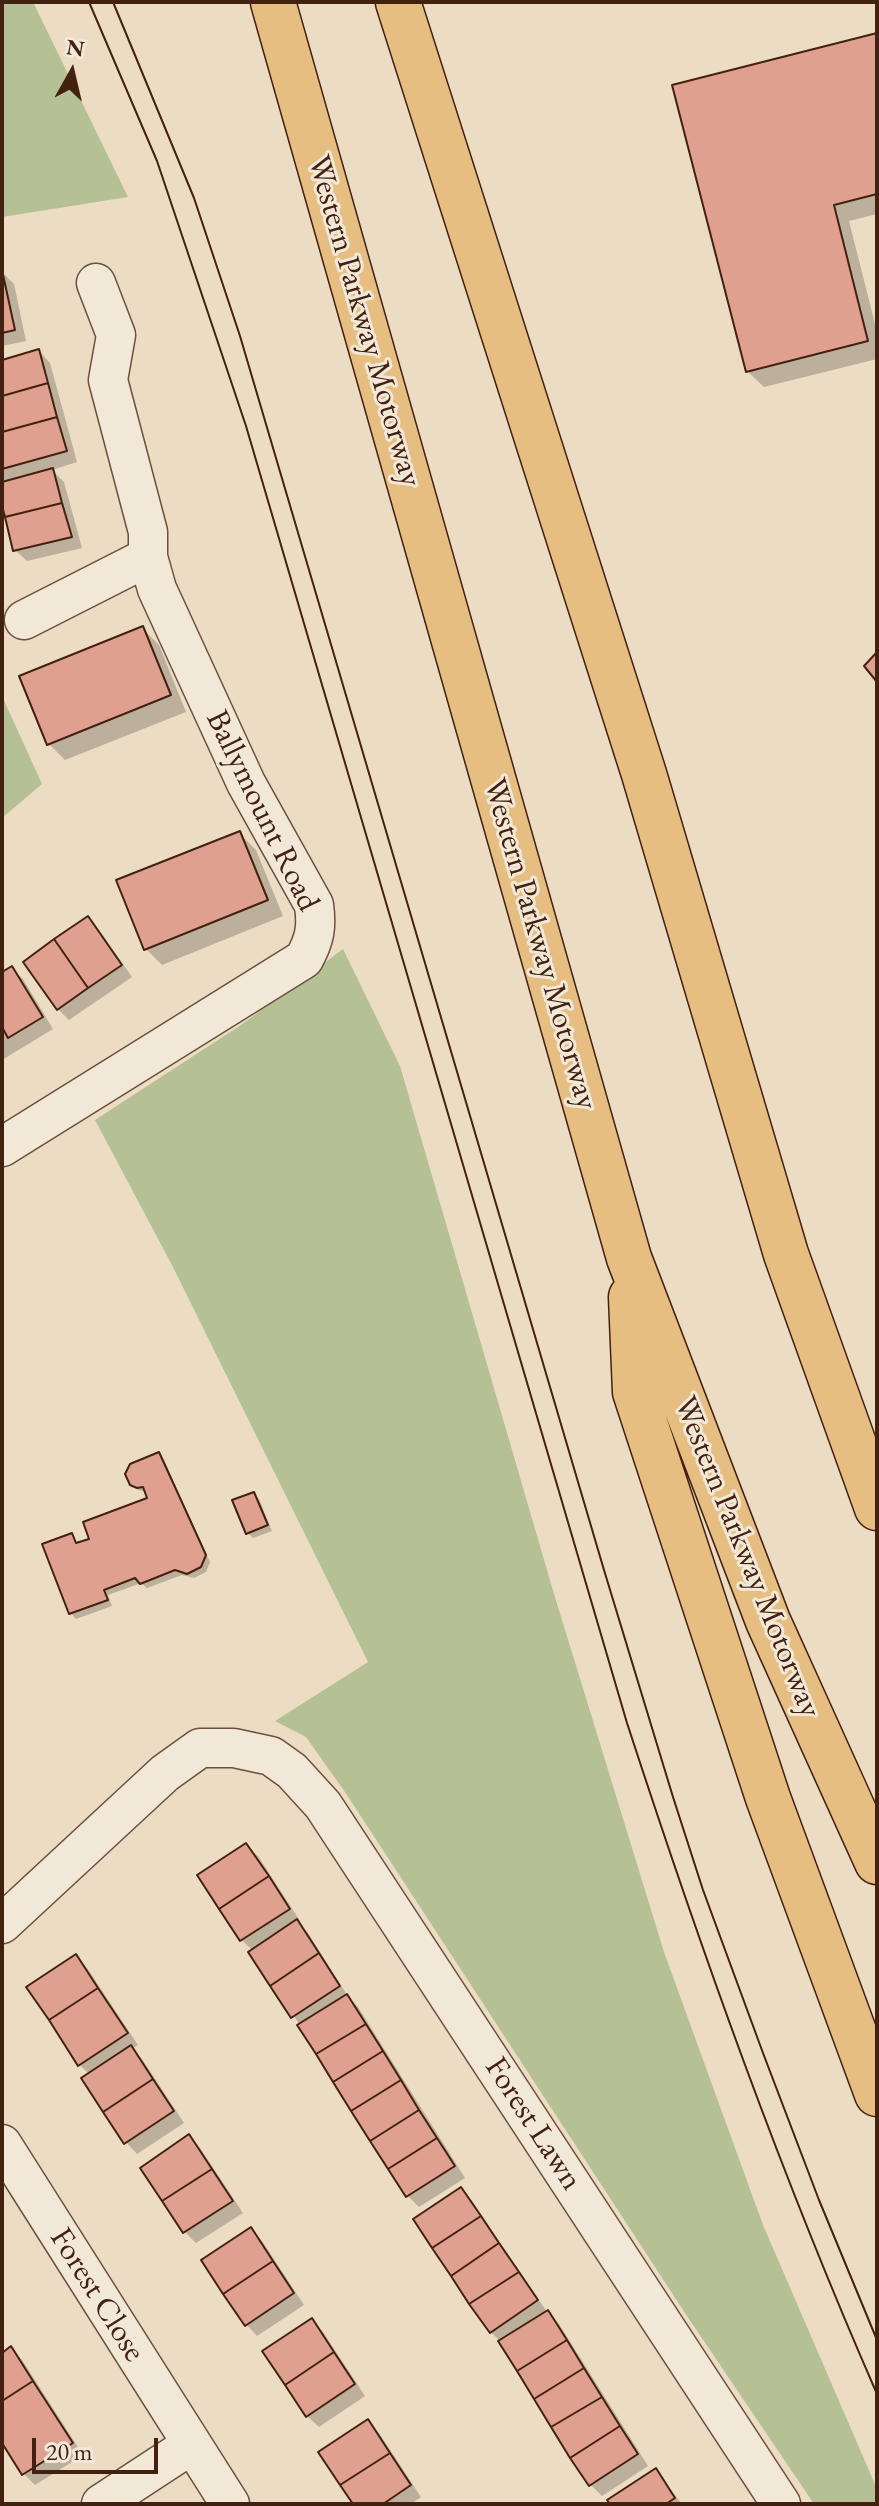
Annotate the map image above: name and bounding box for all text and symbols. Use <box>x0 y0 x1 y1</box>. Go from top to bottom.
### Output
north arrow <box>32 32 112 112</box>
text: N <box>65 32 86 63</box>
street label: Western Parkway Motorway <box>298 151 430 491</box>
street label: Ballymount Road <box>197 704 327 918</box>
street label: Western Parkway Motorway <box>474 774 606 1114</box>
street label: Western Parkway Motorway <box>665 1391 829 1723</box>
street label: Forest Lawn <box>476 2050 590 2198</box>
street label: Forest Close <box>41 2221 153 2369</box>
scale bar <box>36 2422 162 2472</box>
text: 20 m <box>46 2436 93 2467</box>

